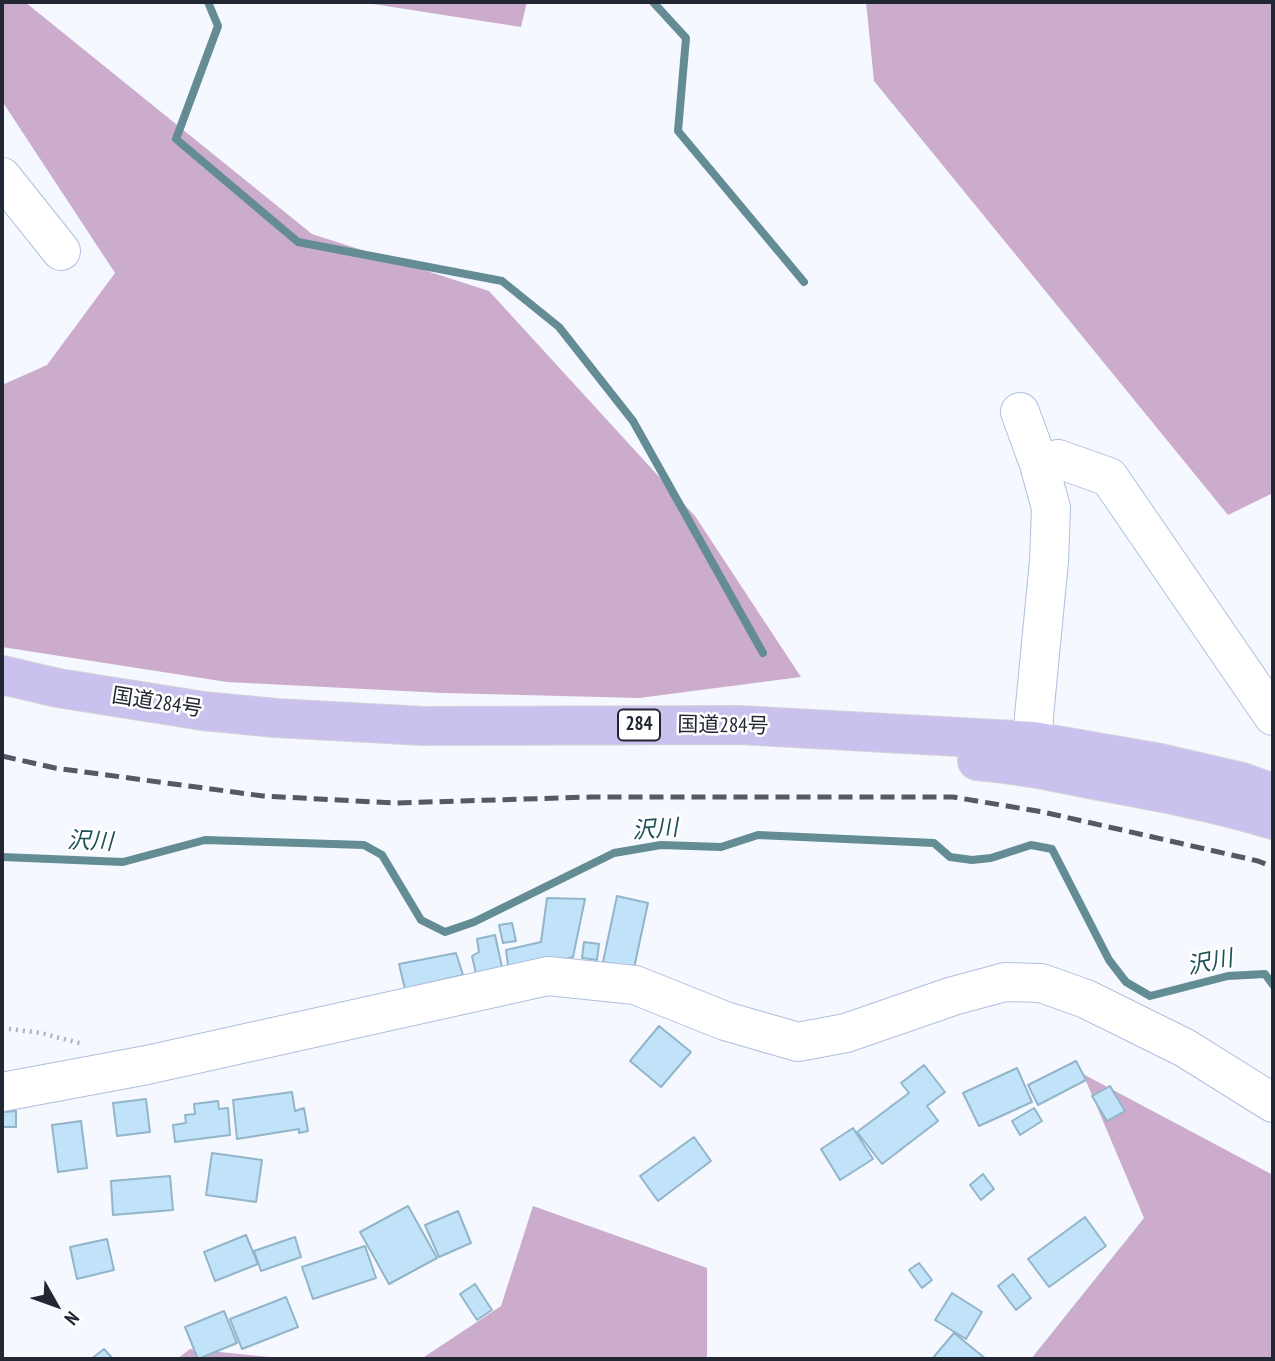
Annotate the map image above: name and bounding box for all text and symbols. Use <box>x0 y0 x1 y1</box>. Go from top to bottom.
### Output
street label: 国道284号 <box>110 683 204 723</box>
road number: 284 <box>618 710 660 740</box>
street label: 国道284号 <box>677 713 769 739</box>
water label: 沢川 <box>631 815 679 845</box>
water label: 沢川 <box>67 827 113 857</box>
water label: 沢川 <box>1185 945 1235 981</box>
north arrow <box>21 1270 91 1340</box>
text: N <box>60 1307 85 1330</box>

